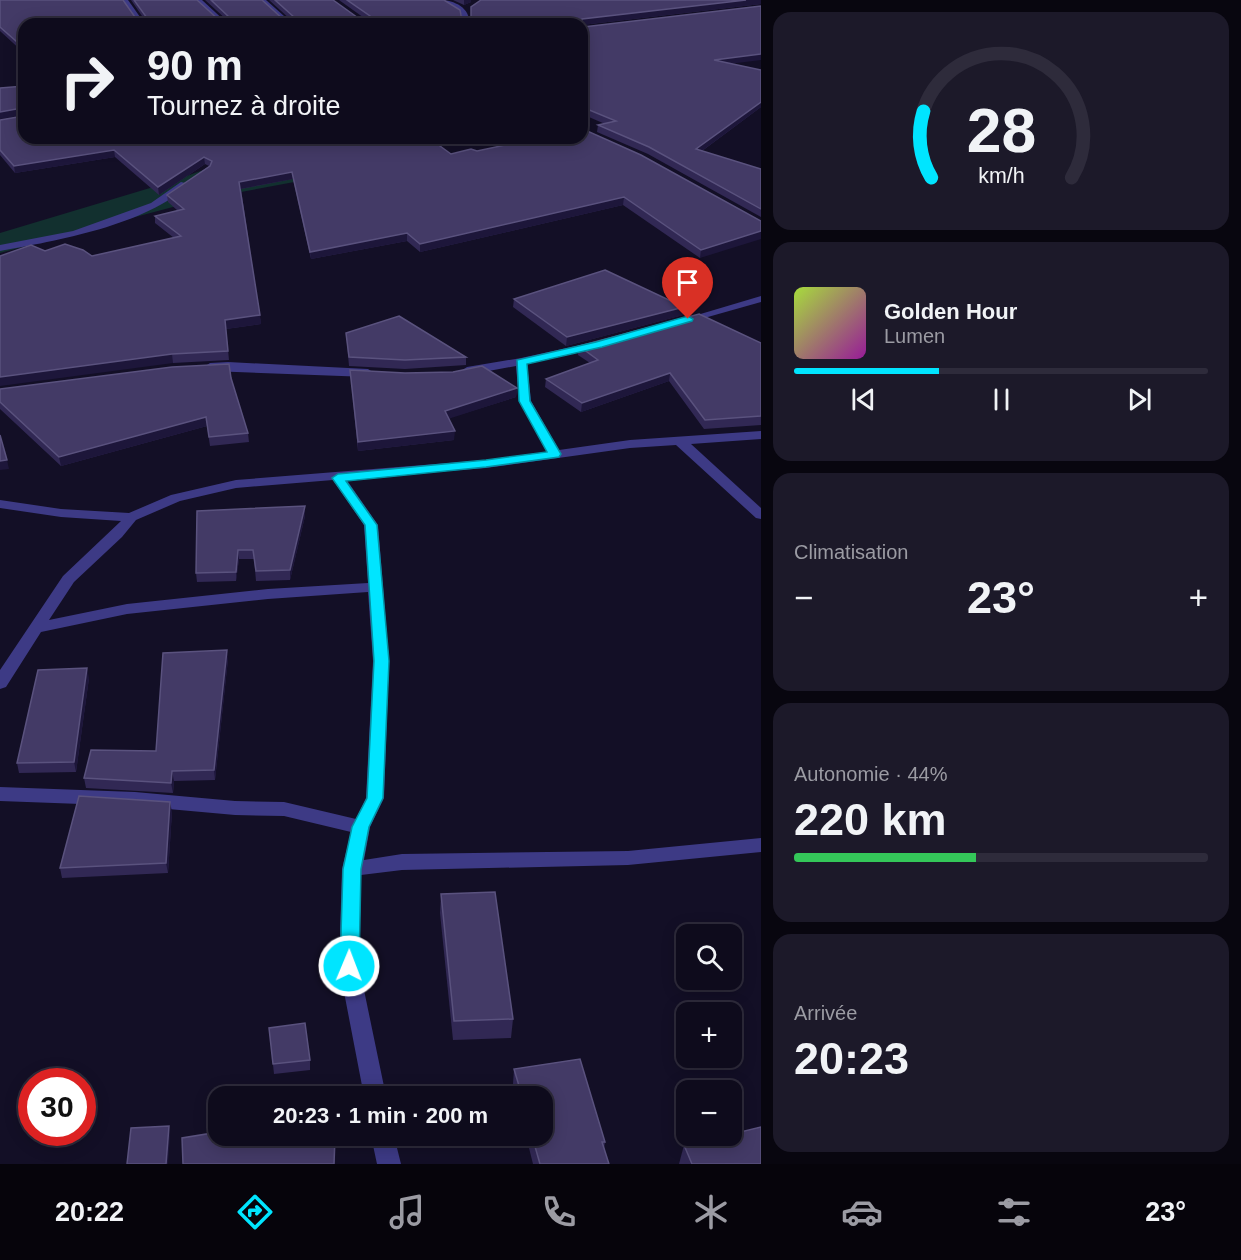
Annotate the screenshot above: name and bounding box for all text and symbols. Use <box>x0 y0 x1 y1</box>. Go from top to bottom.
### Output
icon: right <box>48 42 126 120</box>
text: 90 m <box>147 42 243 89</box>
text: Tournez à droite <box>147 91 341 121</box>
text: 28 <box>966 96 1036 165</box>
text: km/h <box>978 165 1024 189</box>
pin <box>662 257 713 319</box>
icon: arrive <box>671 266 704 299</box>
text: Golden Hour <box>884 299 1017 324</box>
text: Lumen <box>884 325 945 347</box>
icon: previous <box>847 383 880 416</box>
icon: pause <box>985 383 1018 416</box>
icon: next <box>1123 383 1156 416</box>
text: Climatisation <box>794 541 908 563</box>
text: 23° <box>967 572 1035 623</box>
text: − <box>794 579 813 616</box>
text: + <box>1189 579 1208 616</box>
text: Autonomie · 44% <box>794 763 947 785</box>
text: 220 km <box>794 794 947 845</box>
map controls <box>676 924 742 1146</box>
button: search <box>676 924 742 990</box>
position arrow <box>317 934 381 998</box>
button: + <box>676 1002 742 1068</box>
text: Arrivée <box>794 1002 857 1024</box>
text: 20:23 <box>794 1033 909 1084</box>
speed limit sign: 30 <box>18 1068 96 1146</box>
button: − <box>676 1080 742 1146</box>
text: 20:23 · 1 min · 200 m <box>273 1103 488 1128</box>
icon: directions <box>234 1191 276 1233</box>
icon: music <box>386 1191 428 1233</box>
icon: phone <box>538 1191 580 1233</box>
icon: climate <box>690 1191 732 1233</box>
icon: car <box>841 1191 883 1233</box>
icon: filters <box>993 1191 1035 1233</box>
text: 20:22 <box>55 1197 124 1227</box>
text: 23° <box>1145 1197 1186 1227</box>

